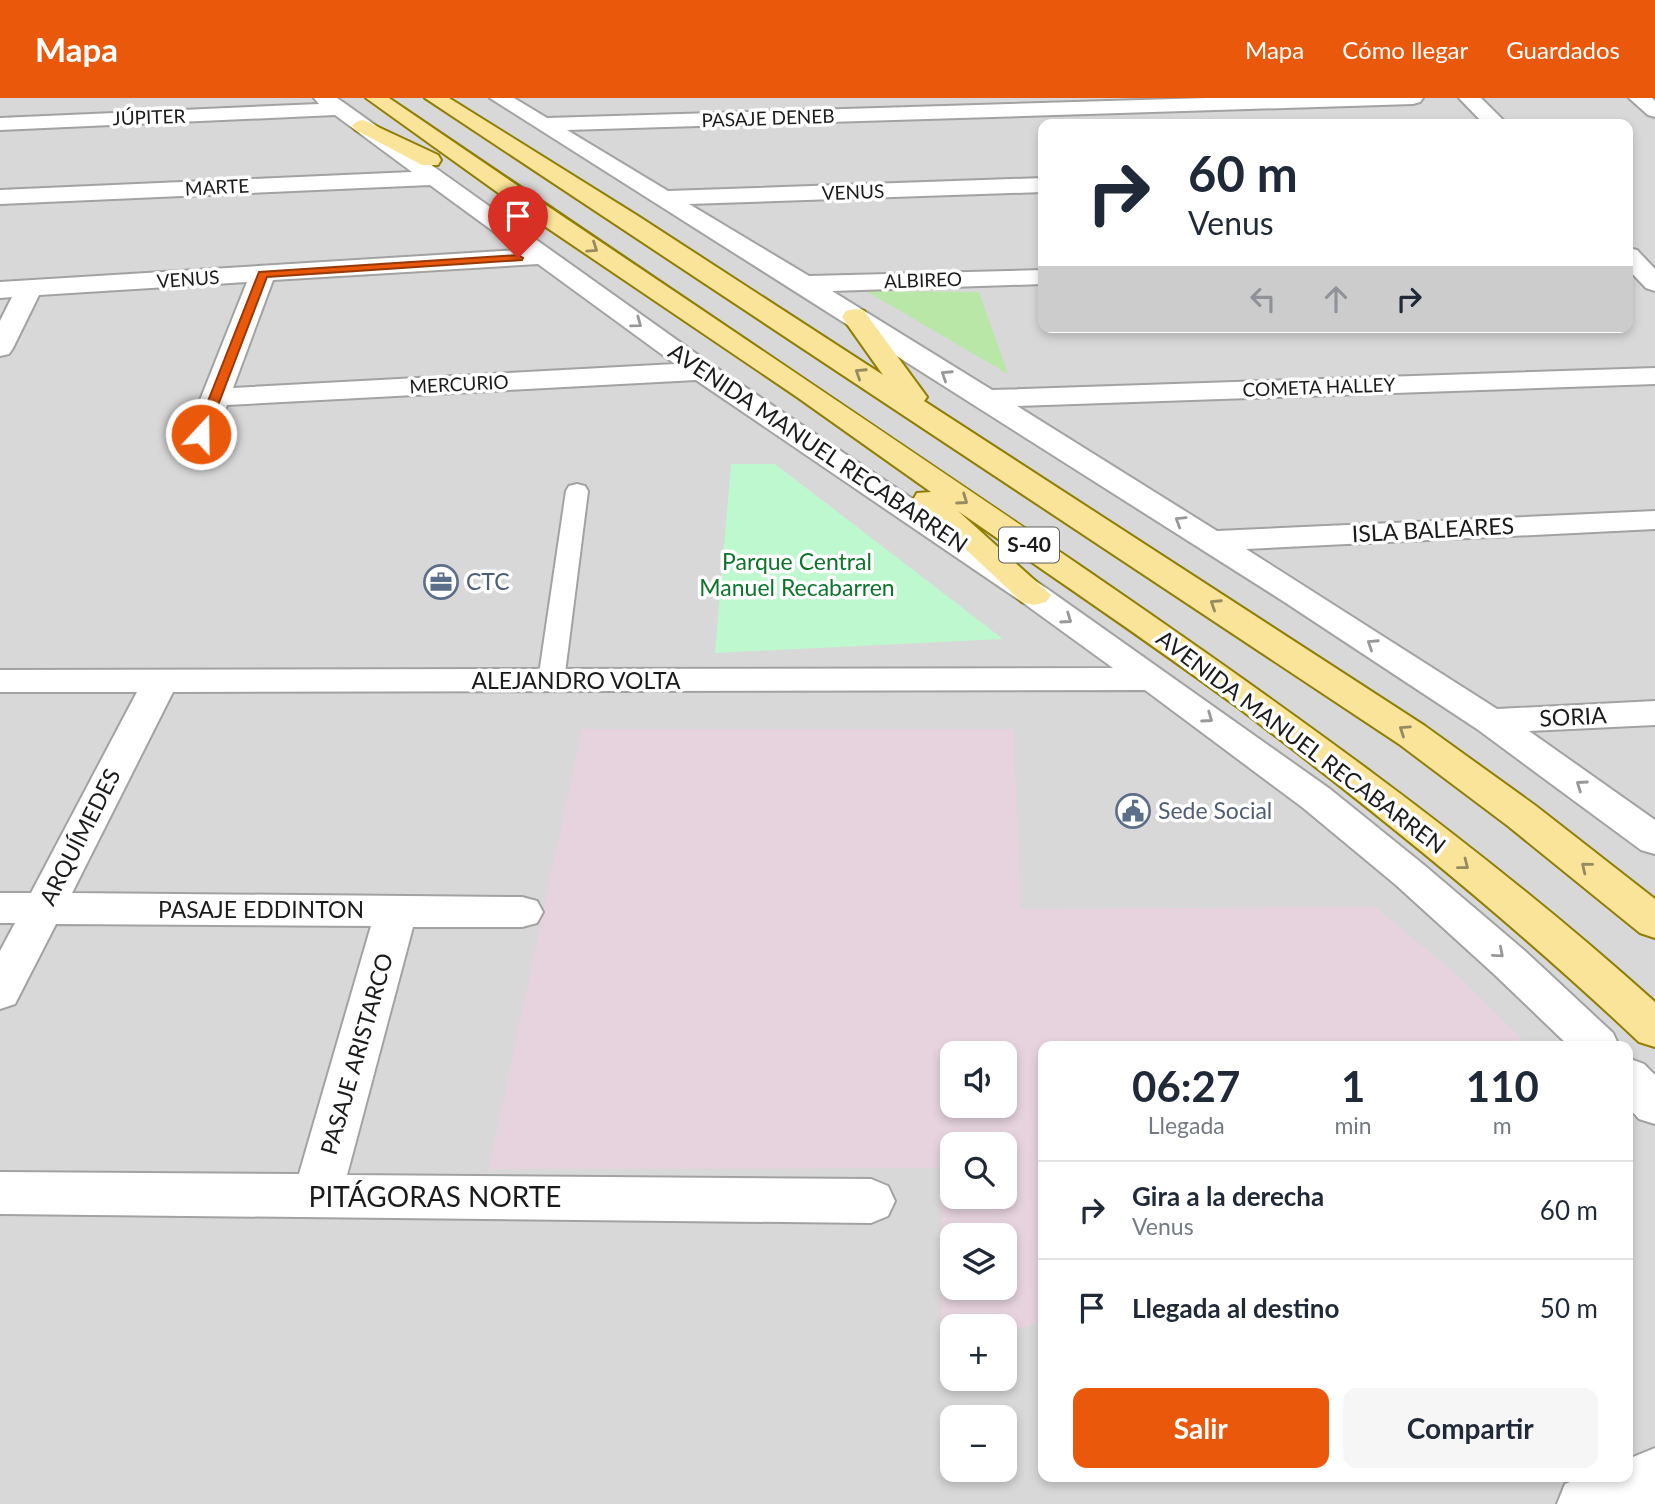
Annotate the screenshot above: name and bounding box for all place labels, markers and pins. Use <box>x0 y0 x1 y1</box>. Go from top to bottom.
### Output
pin <box>488 186 548 258</box>
office icon: CTC <box>422 563 460 601</box>
place label: CTC <box>466 567 510 595</box>
public building icon: Sede Social <box>1114 792 1152 830</box>
place label: Sede Social <box>1158 796 1272 824</box>

